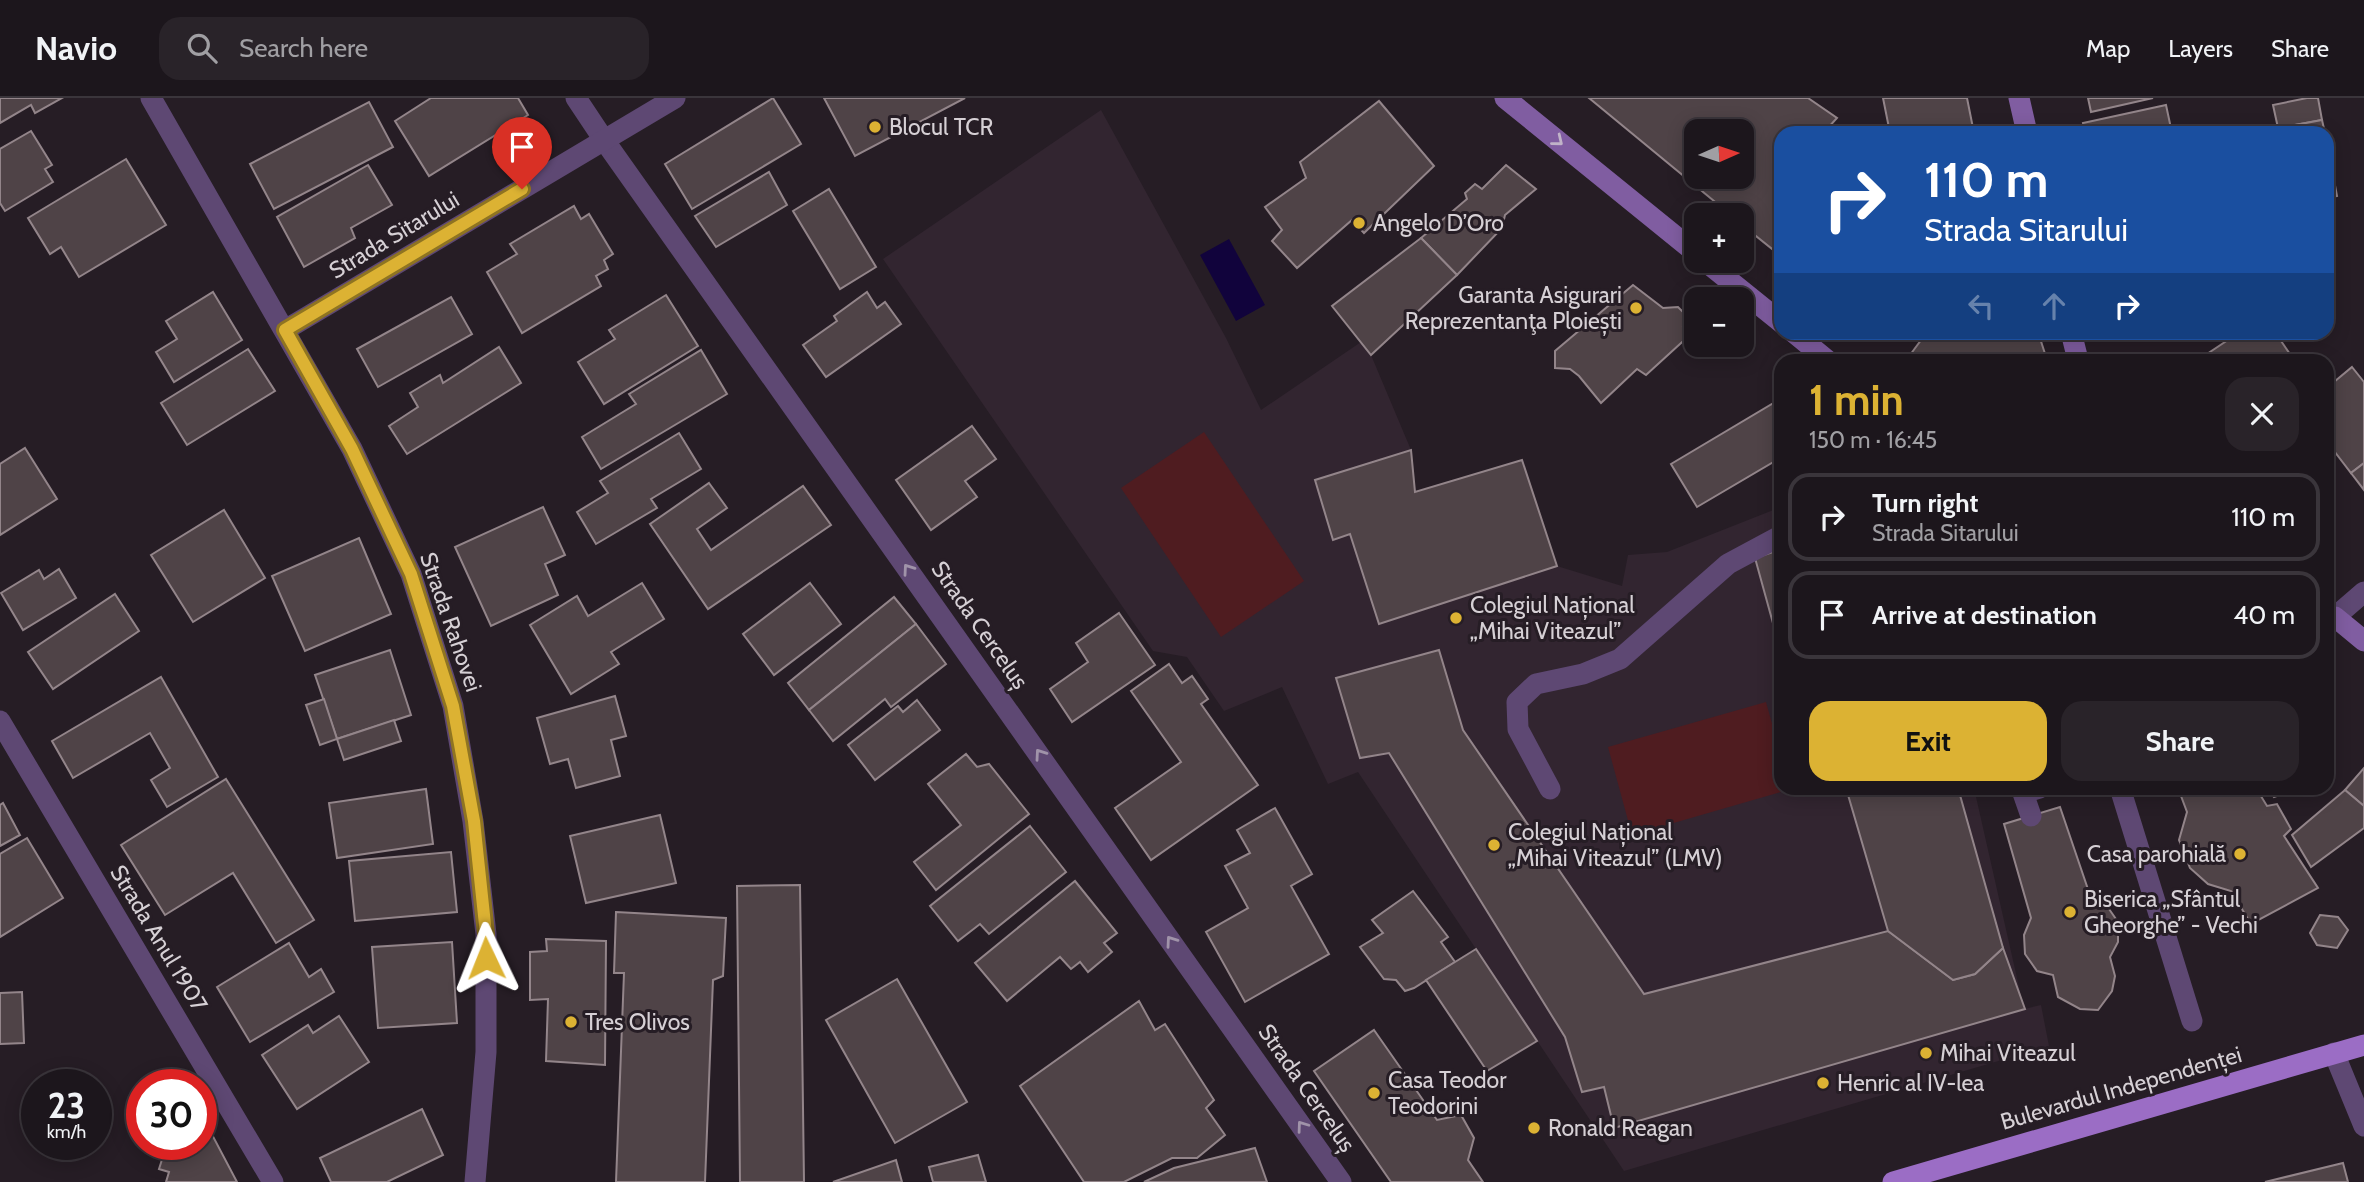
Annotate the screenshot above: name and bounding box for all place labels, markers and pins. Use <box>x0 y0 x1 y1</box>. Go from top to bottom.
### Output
place label: Blocul TCR <box>889 113 994 141</box>
pin <box>492 117 552 189</box>
marker: Blocul TCR <box>867 119 883 135</box>
place label: Angelo D’Oro <box>1373 209 1504 237</box>
marker: Angelo D’Oro <box>1351 215 1367 231</box>
place label: Garanta Asigurari Reprezentanţa Ploiești <box>1405 281 1622 336</box>
marker: Garanta Asigurari Reprezentanţa Ploiești <box>1628 300 1644 316</box>
place label: Colegiul Național „Mihai Viteazul” <box>1470 591 1635 645</box>
marker: Colegiul Național „Mihai Viteazul” <box>1448 610 1464 626</box>
place label: Colegiul Național „Mihai Viteazul” (LMV) <box>1508 818 1722 872</box>
marker: Colegiul Național „Mihai Viteazul” (LMV) <box>1486 837 1502 853</box>
place label: Casa parohială <box>2087 840 2226 868</box>
marker: Casa parohială <box>2232 846 2248 862</box>
place label: Biserica „Sfântul Gheorghe” - Vechi <box>2084 885 2258 939</box>
marker: Biserica „Sfântul Gheorghe” - Vechi <box>2062 904 2078 920</box>
place label: Tres Olivos <box>585 1008 690 1036</box>
marker: Tres Olivos <box>563 1014 579 1030</box>
place label: Mihai Viteazul <box>1940 1039 2076 1067</box>
marker: Mihai Viteazul <box>1918 1045 1934 1061</box>
place label: Casa Teodor Teodorini <box>1388 1066 1507 1120</box>
place label: Henric al IV-lea <box>1837 1069 1984 1097</box>
marker: Henric al IV-lea <box>1815 1075 1831 1091</box>
marker: Casa Teodor Teodorini <box>1366 1085 1382 1101</box>
place label: Ronald Reagan <box>1548 1114 1693 1142</box>
marker: Ronald Reagan <box>1526 1120 1542 1136</box>

